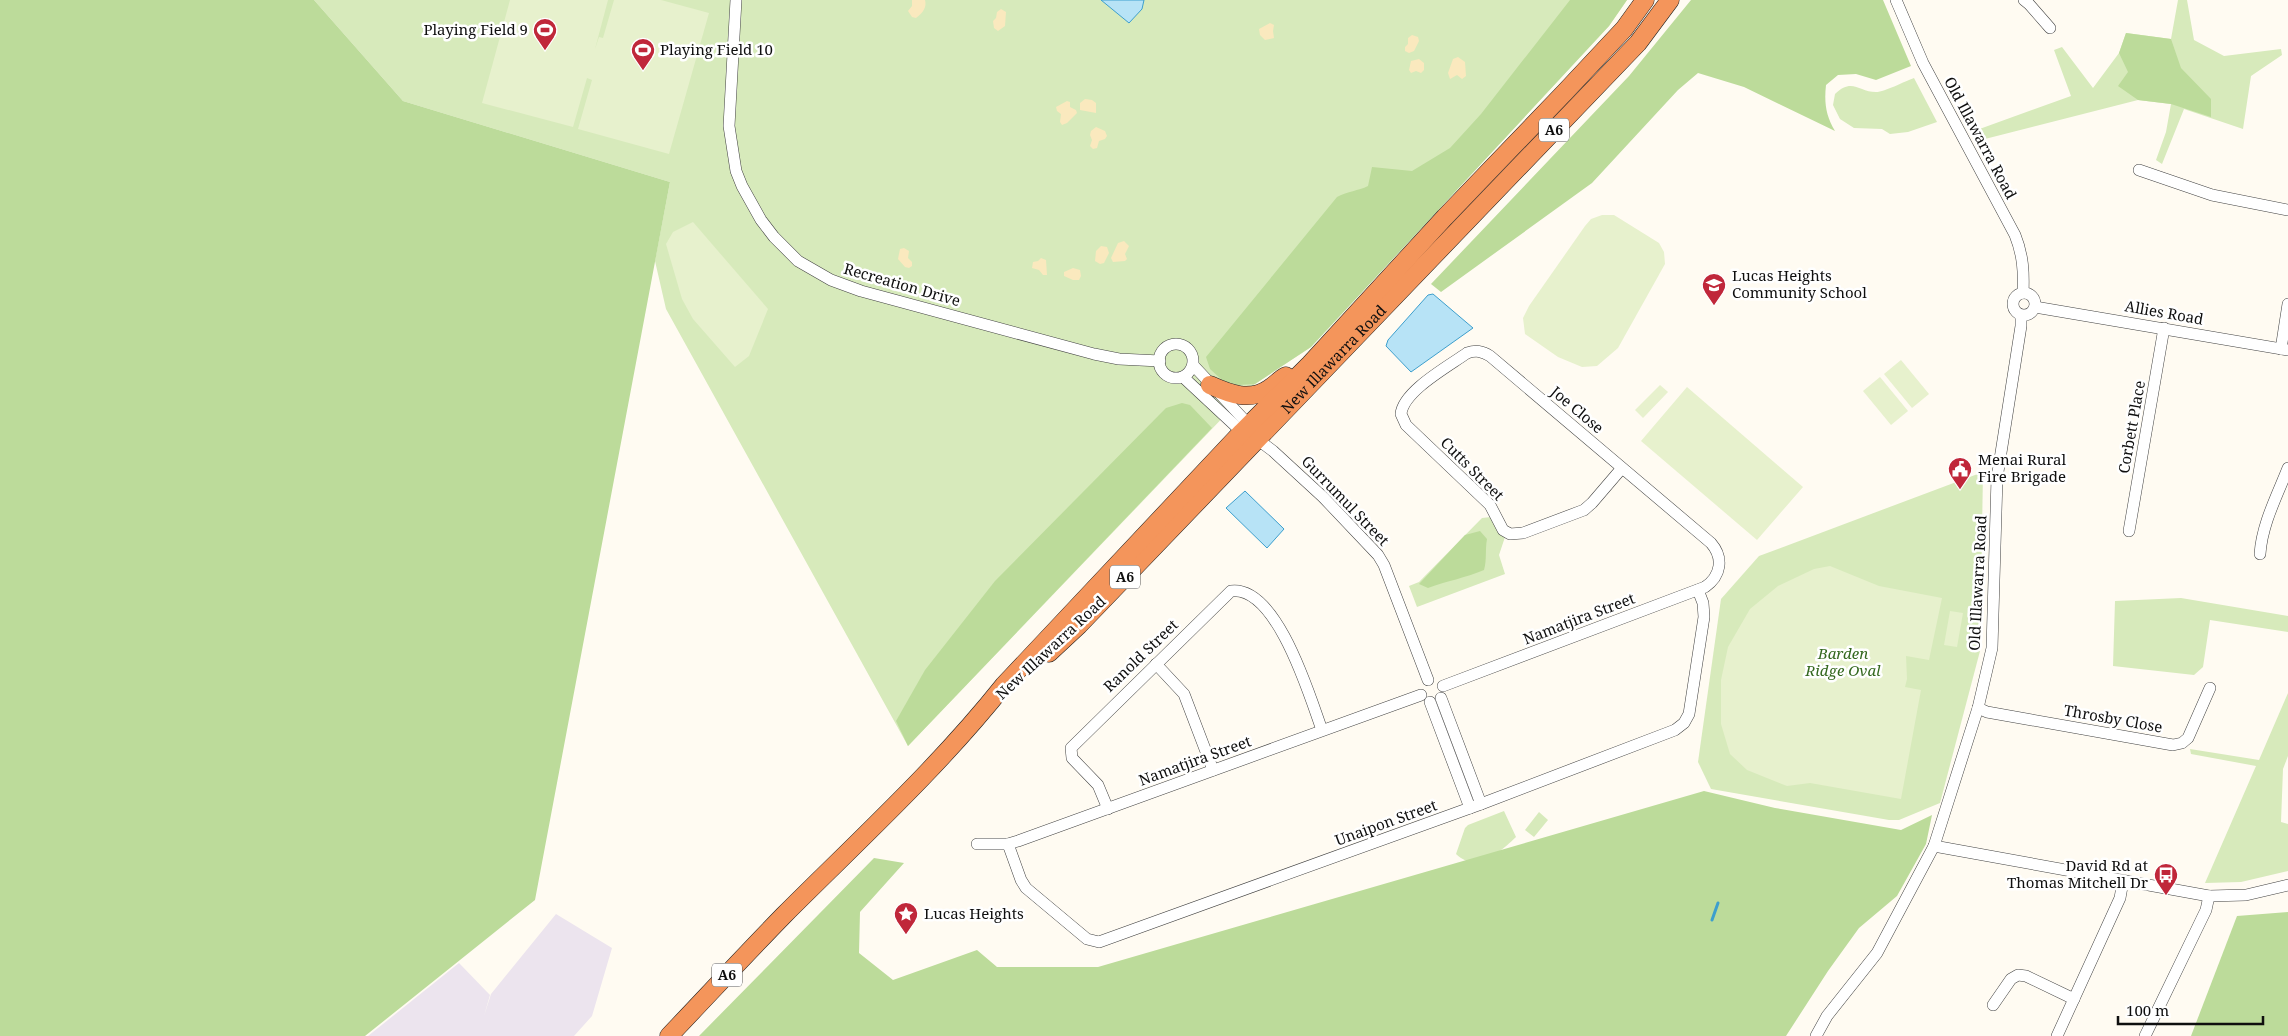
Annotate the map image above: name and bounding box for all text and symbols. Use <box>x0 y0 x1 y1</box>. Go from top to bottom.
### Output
sports icon: Playing Field 9 <box>532 17 558 51</box>
place label: Playing Field 9 <box>423 19 528 39</box>
sports icon: Playing Field 10 <box>630 37 656 71</box>
place label: Playing Field 10 <box>660 39 773 59</box>
street label: Old Illawarra Road <box>1940 73 2022 202</box>
road number: A6 <box>1539 118 1569 142</box>
street label: Recreation Drive <box>842 258 963 310</box>
place label: Lucas Heights Community School <box>1732 265 1867 302</box>
school or university icon: Lucas Heights Community School <box>1701 272 1727 306</box>
street label: Allies Road <box>2123 295 2205 329</box>
street label: New Illawarra Road <box>1276 300 1390 418</box>
street label: Corbett Place <box>2113 379 2149 475</box>
street label: Joe Close <box>1546 381 1608 437</box>
street label: Cutts Street <box>1437 432 1509 504</box>
place label: Menai Rural Fire Brigade <box>1978 449 2066 486</box>
street label: Gurrumul Street <box>1298 451 1394 550</box>
public building icon: Menai Rural Fire Brigade <box>1947 456 1973 490</box>
street label: Old Illawarra Road <box>1963 515 1991 651</box>
road number: A6 <box>1110 566 1140 588</box>
street label: Namatjira Street <box>1520 588 1637 649</box>
street label: New Illawarra Road <box>991 591 1110 703</box>
street label: Ranold Street <box>1099 615 1182 696</box>
park label: Barden Ridge Oval <box>1804 643 1881 680</box>
street label: Throsby Close <box>2062 700 2164 737</box>
street label: Namatjira Street <box>1136 730 1254 790</box>
street label: Unaipon Street <box>1332 794 1439 850</box>
place label: David Rd at Thomas Mitchell Dr <box>2007 855 2148 892</box>
bus stop icon: David Rd at Thomas Mitchell Dr <box>2153 862 2179 896</box>
place icon: Lucas Heights <box>893 901 919 935</box>
place label: Lucas Heights <box>924 903 1024 923</box>
road number: A6 <box>712 964 742 986</box>
scale bar <box>2118 994 2263 1026</box>
text: 100 m <box>2126 1000 2169 1020</box>

